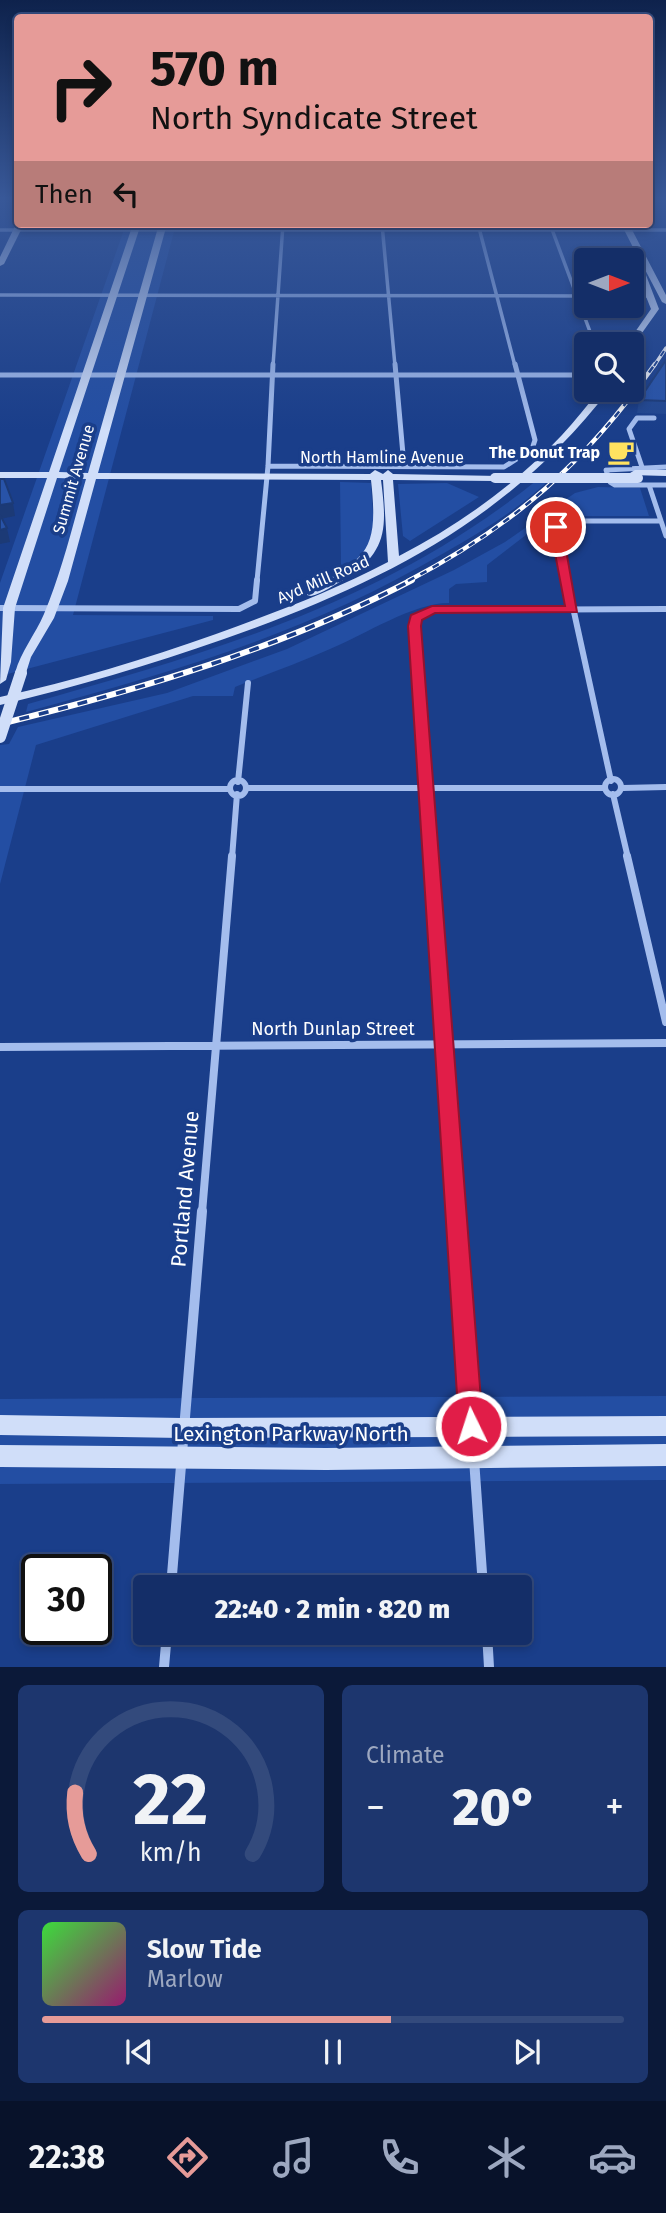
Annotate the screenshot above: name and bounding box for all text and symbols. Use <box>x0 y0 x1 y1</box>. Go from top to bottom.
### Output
text: 570 m <box>150 39 279 98</box>
icon: right <box>35 42 126 133</box>
text: North Syndicate Street <box>150 99 478 137</box>
icon: left <box>107 175 145 213</box>
text: Then <box>35 179 93 210</box>
north arrow <box>574 248 644 318</box>
map controls <box>574 248 644 402</box>
button: search <box>574 332 644 402</box>
street label: Summit Avenue <box>49 422 98 536</box>
cafe icon: The Donut Trap <box>606 437 636 467</box>
place label: The Donut Trap <box>489 443 600 462</box>
street label: North Hamline Avenue <box>300 448 464 467</box>
pin <box>526 497 586 557</box>
icon: arrive <box>537 508 575 546</box>
street label: Ayd Mill Road <box>274 552 372 607</box>
street label: North Dunlap Street <box>251 1018 415 1040</box>
street label: Portland Avenue <box>165 1110 205 1268</box>
position arrow <box>434 1389 508 1463</box>
street label: Lexington Parkway North <box>173 1421 409 1447</box>
speed limit sign: 30 <box>21 1554 112 1645</box>
text: 22:40 · 2 min · 820 m <box>215 1594 450 1625</box>
text: Climate <box>366 1741 445 1769</box>
text: 22 <box>133 1757 209 1844</box>
text: 20° <box>452 1776 538 1839</box>
text: − <box>366 1784 385 1830</box>
text: + <box>605 1784 624 1830</box>
text: km/h <box>140 1838 202 1868</box>
text: Slow Tide <box>147 1934 262 1965</box>
text: Marlow <box>147 1965 223 1993</box>
icon: previous <box>120 2033 158 2071</box>
icon: pause <box>314 2033 352 2071</box>
icon: next <box>508 2033 546 2071</box>
icon: directions <box>163 2133 212 2182</box>
icon: music <box>269 2133 318 2182</box>
icon: phone <box>375 2133 424 2182</box>
icon: climate <box>482 2133 531 2182</box>
icon: car <box>588 2133 637 2182</box>
text: 22:38 <box>29 2138 105 2176</box>

